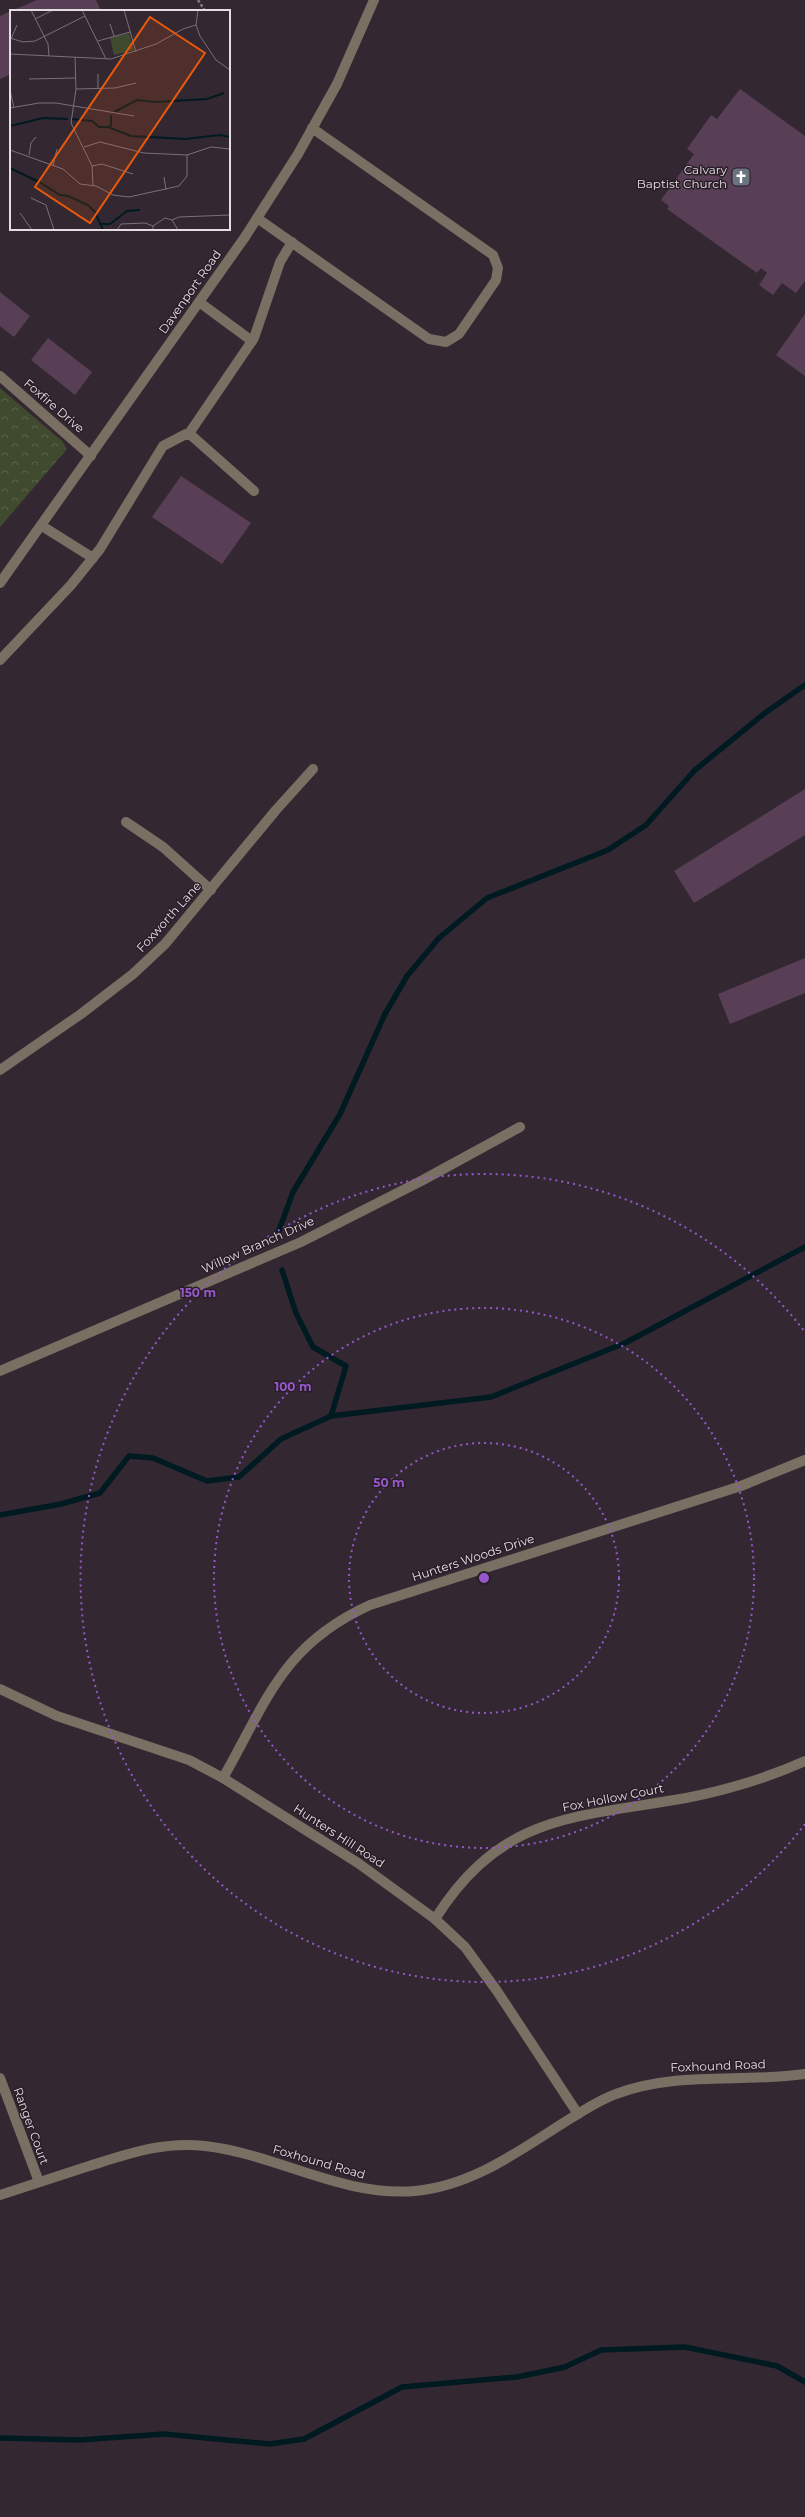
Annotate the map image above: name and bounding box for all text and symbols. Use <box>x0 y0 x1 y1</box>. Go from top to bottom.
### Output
inset map <box>10 10 230 230</box>
place label: Calvary Baptist Church <box>637 162 727 191</box>
church icon: Calvary Baptist Church <box>730 166 752 188</box>
street label: Davenport Road <box>155 247 224 336</box>
street label: Foxfire Drive <box>21 375 88 436</box>
street label: Foxworth Lane <box>133 878 204 955</box>
street label: Willow Branch Drive <box>199 1213 316 1276</box>
text: 150 m <box>180 1285 216 1300</box>
text: 100 m <box>275 1379 311 1394</box>
text: 50 m <box>373 1475 405 1490</box>
street label: Hunters Woods Drive <box>410 1531 536 1584</box>
centre of rings <box>477 1571 491 1585</box>
street label: Fox Hollow Court <box>561 1780 665 1815</box>
street label: Hunters Hill Road <box>291 1801 388 1871</box>
street label: Foxhound Road <box>670 2056 766 2075</box>
street label: Ranger Court <box>11 2085 52 2167</box>
street label: Foxhound Road <box>271 2141 367 2182</box>

